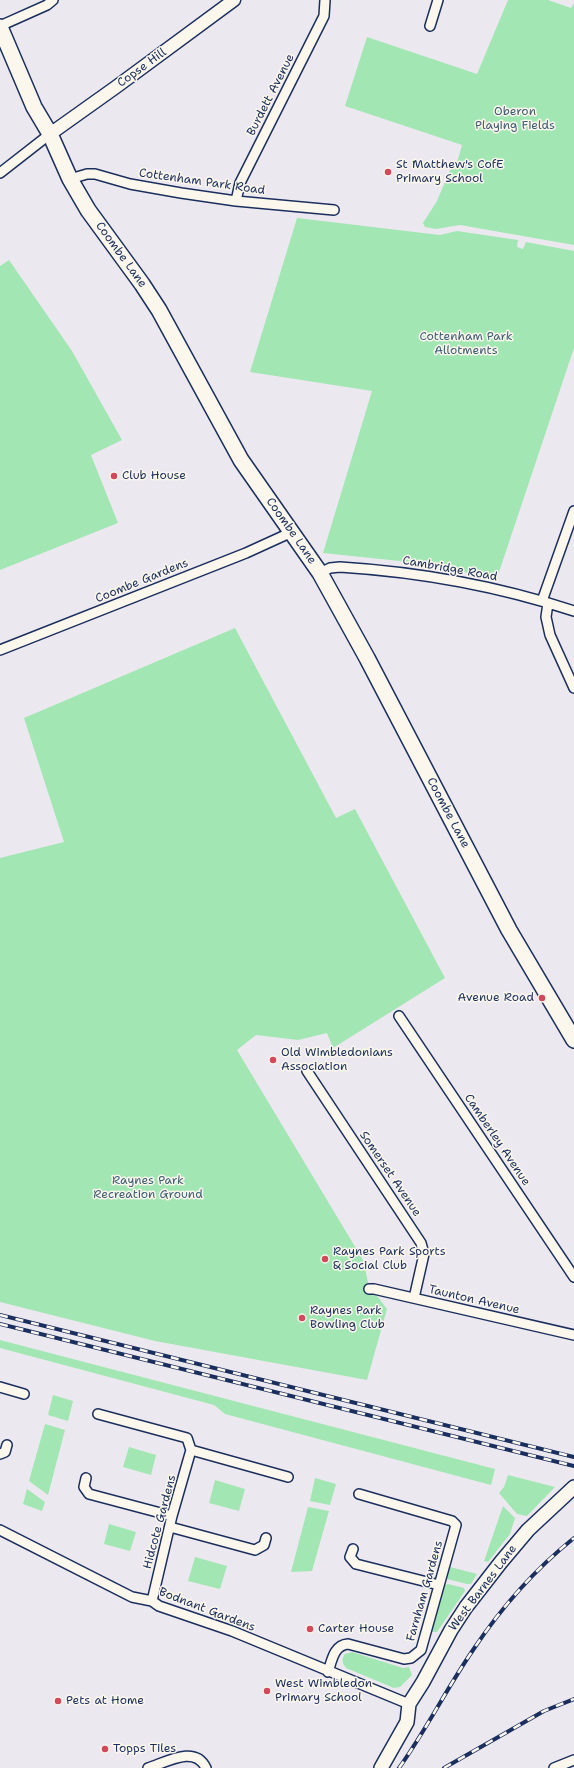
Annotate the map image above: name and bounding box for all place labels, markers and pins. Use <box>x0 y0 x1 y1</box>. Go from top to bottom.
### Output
place label: St Matthew's CofE Primary School <box>396 158 503 186</box>
marker: St Matthew's CofE Primary School <box>383 167 393 177</box>
place label: Club House <box>122 469 186 483</box>
marker: Club House <box>109 471 119 481</box>
place label: Avenue Road <box>457 991 534 1005</box>
marker: Avenue Road <box>537 993 547 1003</box>
place label: Old Wimbledonians Association <box>281 1046 393 1074</box>
marker: Old Wimbledonians Association <box>268 1055 278 1065</box>
place label: Raynes Park Sports & Social Club <box>333 1245 446 1273</box>
marker: Raynes Park Sports & Social Club <box>320 1254 330 1264</box>
place label: Raynes Park Bowling Club <box>310 1304 385 1332</box>
marker: Raynes Park Bowling Club <box>297 1313 307 1323</box>
place label: Carter House <box>318 1622 394 1636</box>
marker: Carter House <box>305 1624 315 1634</box>
place label: West Wimbledon Primary School <box>275 1677 372 1705</box>
marker: West Wimbledon Primary School <box>262 1686 272 1696</box>
place label: Pets at Home <box>66 1694 144 1708</box>
marker: Pets at Home <box>53 1696 63 1706</box>
place label: Topps Tiles <box>113 1742 176 1756</box>
marker: Topps Tiles <box>100 1744 110 1754</box>

